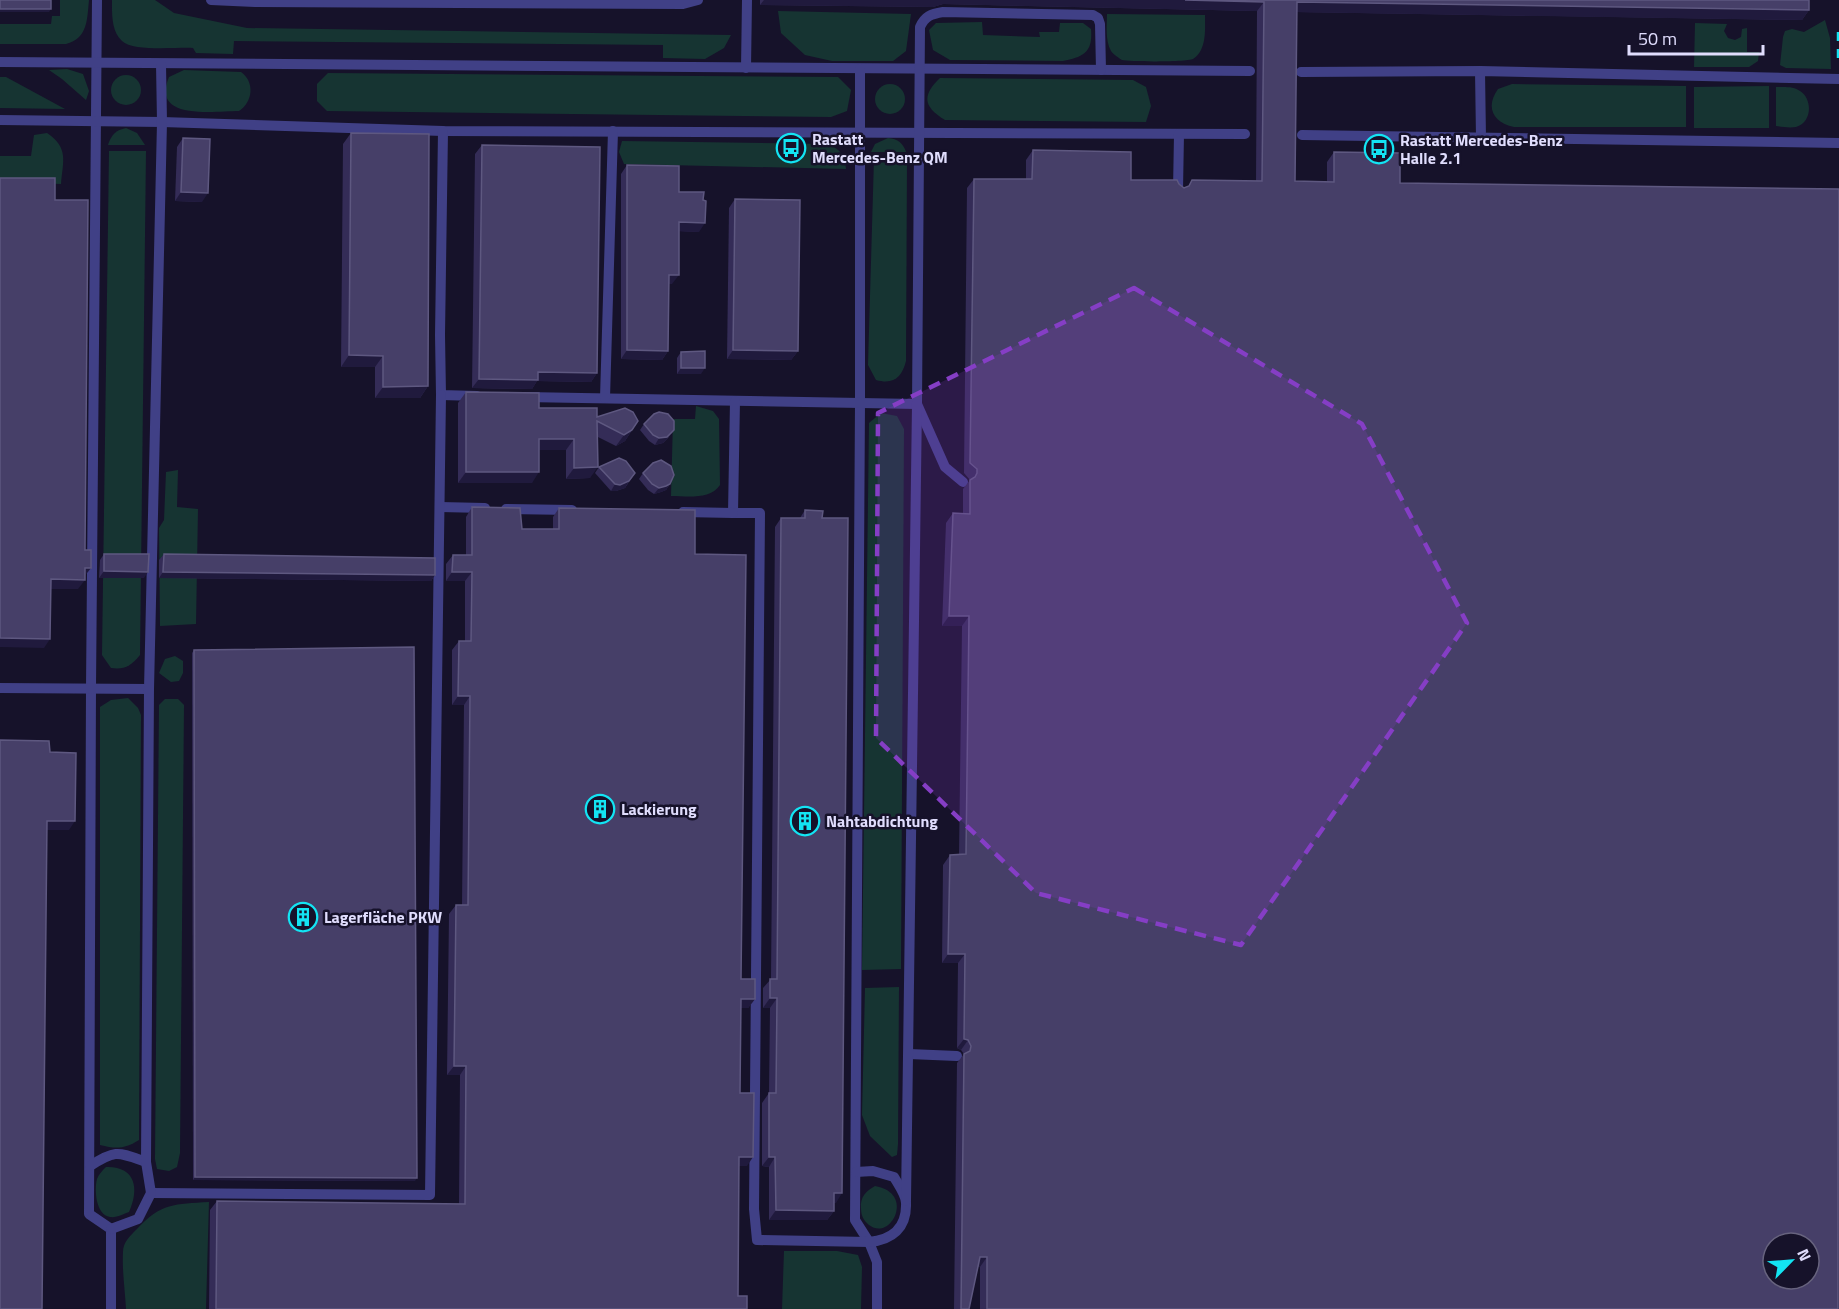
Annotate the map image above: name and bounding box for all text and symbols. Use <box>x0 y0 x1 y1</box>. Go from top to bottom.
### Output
scale bar <box>1629 18 1762 56</box>
text: 50 m <box>1638 25 1677 52</box>
place label: Rastatt Mercedes-Benz QM <box>812 127 948 169</box>
place label: Rastatt Mercedes-Benz Halle 2.1 <box>1400 128 1563 170</box>
bus stop icon: Rastatt Mercedes-Benz QM <box>775 132 807 164</box>
bus stop icon: Rastatt Mercedes-Benz Halle 2.1 <box>1363 133 1395 165</box>
building icon: Lackierung <box>584 793 616 825</box>
place label: Lackierung <box>621 797 697 821</box>
building icon: Nahtabdichtung <box>789 805 821 837</box>
place label: Nahtabdichtung <box>826 809 938 833</box>
building icon: Lagerfläche PKW <box>287 901 319 933</box>
place label: Lagerfläche PKW <box>324 905 442 929</box>
north arrow <box>1761 1231 1821 1291</box>
text: N <box>1791 1245 1818 1265</box>

